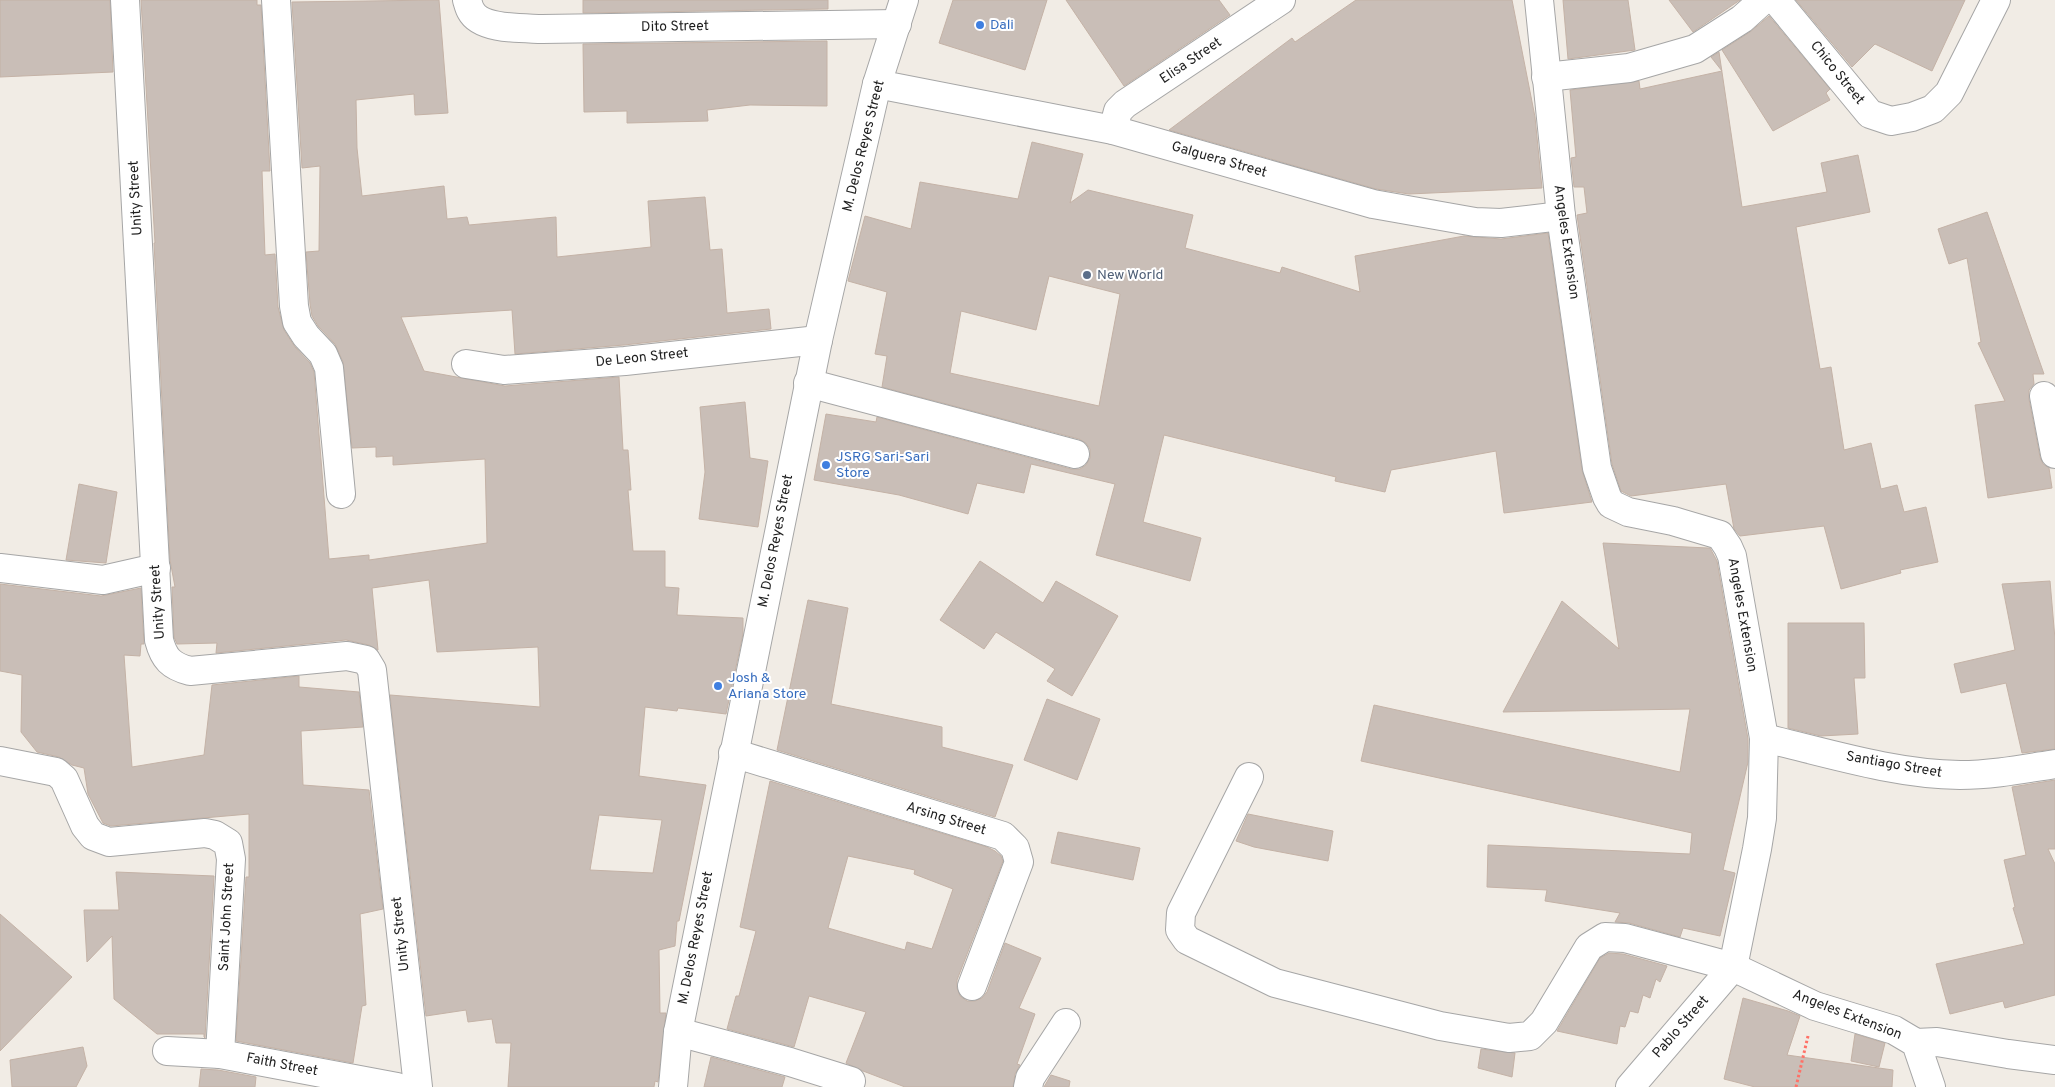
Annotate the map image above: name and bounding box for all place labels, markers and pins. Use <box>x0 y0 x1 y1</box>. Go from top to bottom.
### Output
place label: Dali <box>990 17 1014 34</box>
marker: Dali <box>974 19 986 31</box>
place label: New World <box>1097 267 1164 284</box>
marker: New World <box>1081 269 1093 281</box>
place label: JSRG Sari-Sari Store <box>836 449 929 482</box>
marker: JSRG Sari-Sari Store <box>820 459 832 471</box>
place label: Josh & Ariana Store <box>728 670 806 703</box>
marker: Josh & Ariana Store <box>712 680 724 692</box>

